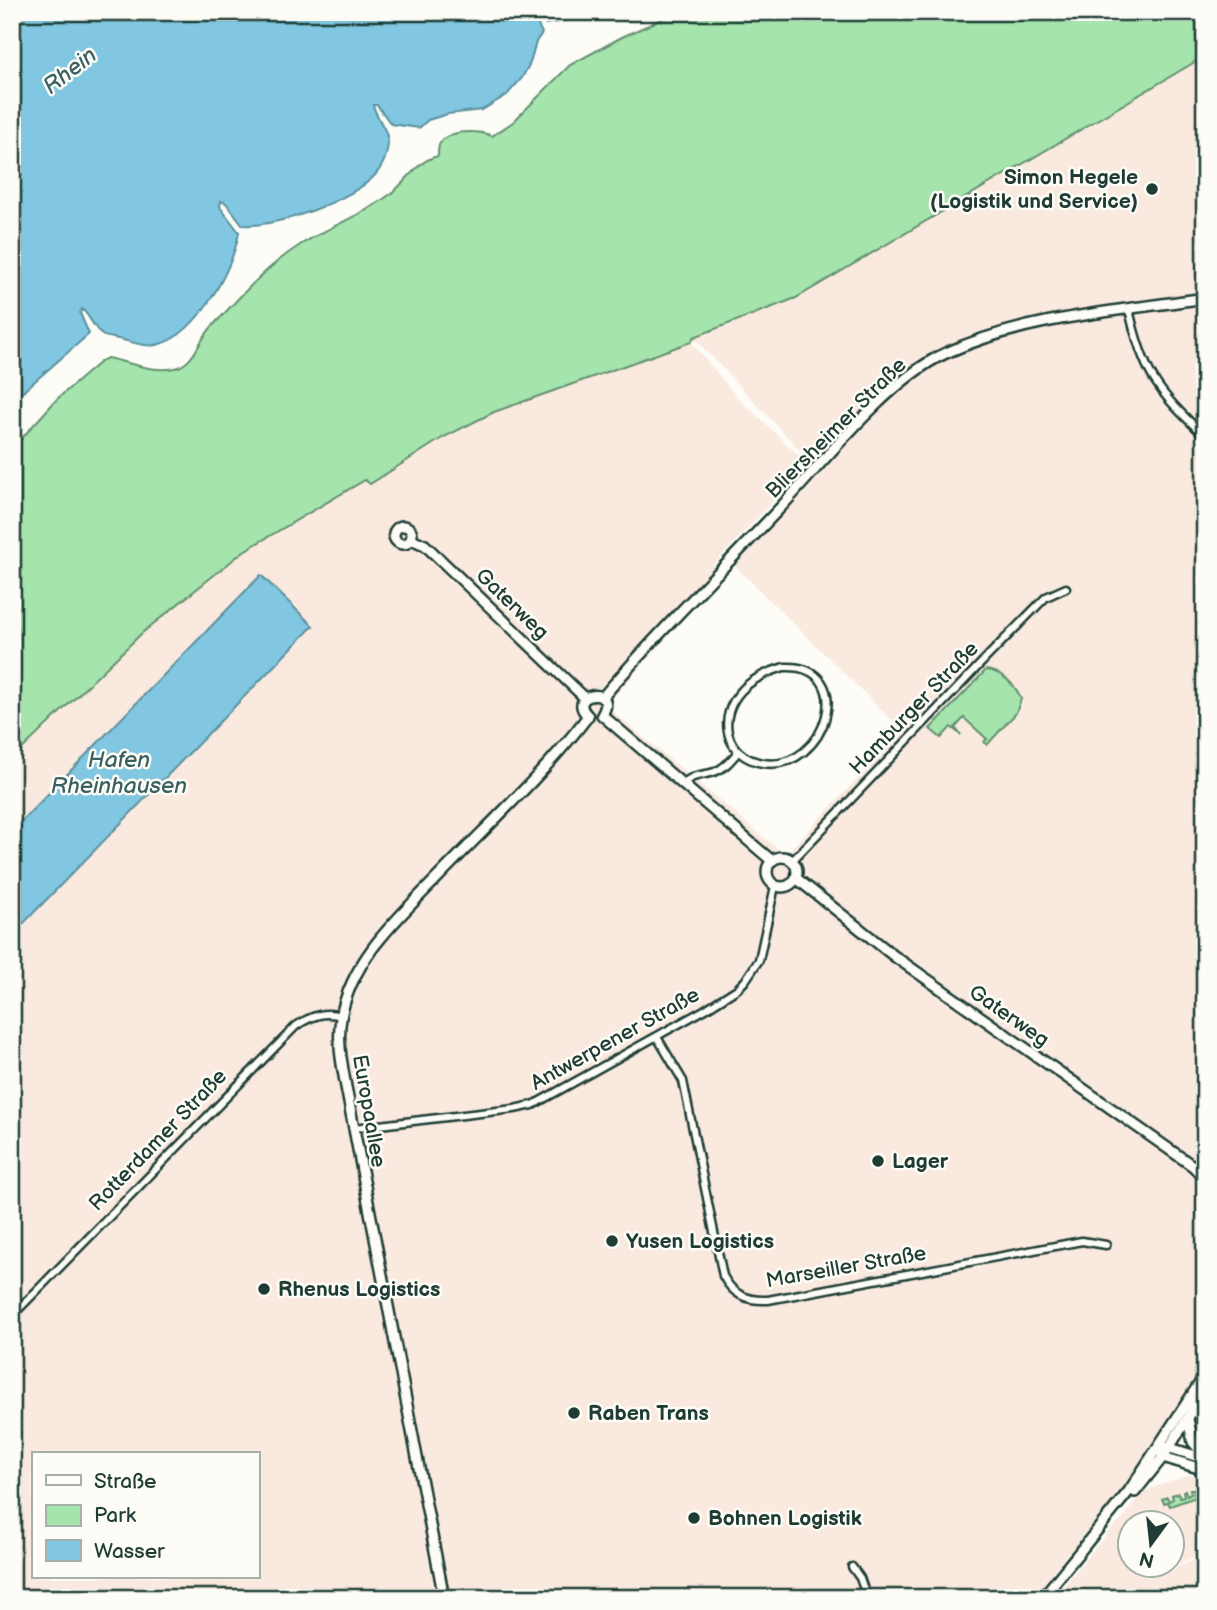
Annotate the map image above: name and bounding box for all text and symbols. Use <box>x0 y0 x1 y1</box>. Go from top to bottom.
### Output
water label: Rhein <box>38 41 102 101</box>
place label: Simon Hegele (Logistik und Service) <box>930 165 1138 214</box>
marker: Simon Hegele (Logistik und Service) <box>1144 181 1160 197</box>
street label: Bliersheimer Straße <box>761 353 911 503</box>
street label: Gaterweg <box>470 563 554 645</box>
street label: Hamburger Straße <box>844 636 984 780</box>
water label: Hafen Rheinhausen <box>51 746 187 800</box>
street label: Gaterweg <box>964 979 1054 1053</box>
street label: Antwerpener Straße <box>526 982 704 1096</box>
street label: Europaallee <box>347 1053 391 1169</box>
street label: Rotterdamer Straße <box>84 1064 232 1216</box>
place label: Lager <box>892 1149 949 1174</box>
marker: Lager <box>870 1153 886 1169</box>
place label: Yusen Logistics <box>626 1229 774 1254</box>
marker: Yusen Logistics <box>604 1233 620 1249</box>
street label: Marseiller Straße <box>764 1241 928 1293</box>
place label: Rhenus Logistics <box>278 1277 440 1302</box>
marker: Rhenus Logistics <box>256 1281 272 1297</box>
place label: Raben Trans <box>588 1401 709 1426</box>
marker: Raben Trans <box>566 1405 582 1421</box>
legend <box>32 1452 259 1578</box>
text: Straße <box>94 1469 156 1494</box>
text: Park <box>94 1503 137 1528</box>
place label: Bohnen Logistik <box>708 1506 862 1531</box>
north arrow <box>1116 1508 1186 1578</box>
marker: Bohnen Logistik <box>686 1510 702 1526</box>
text: Wasser <box>94 1539 165 1564</box>
text: N <box>1137 1546 1157 1572</box>

